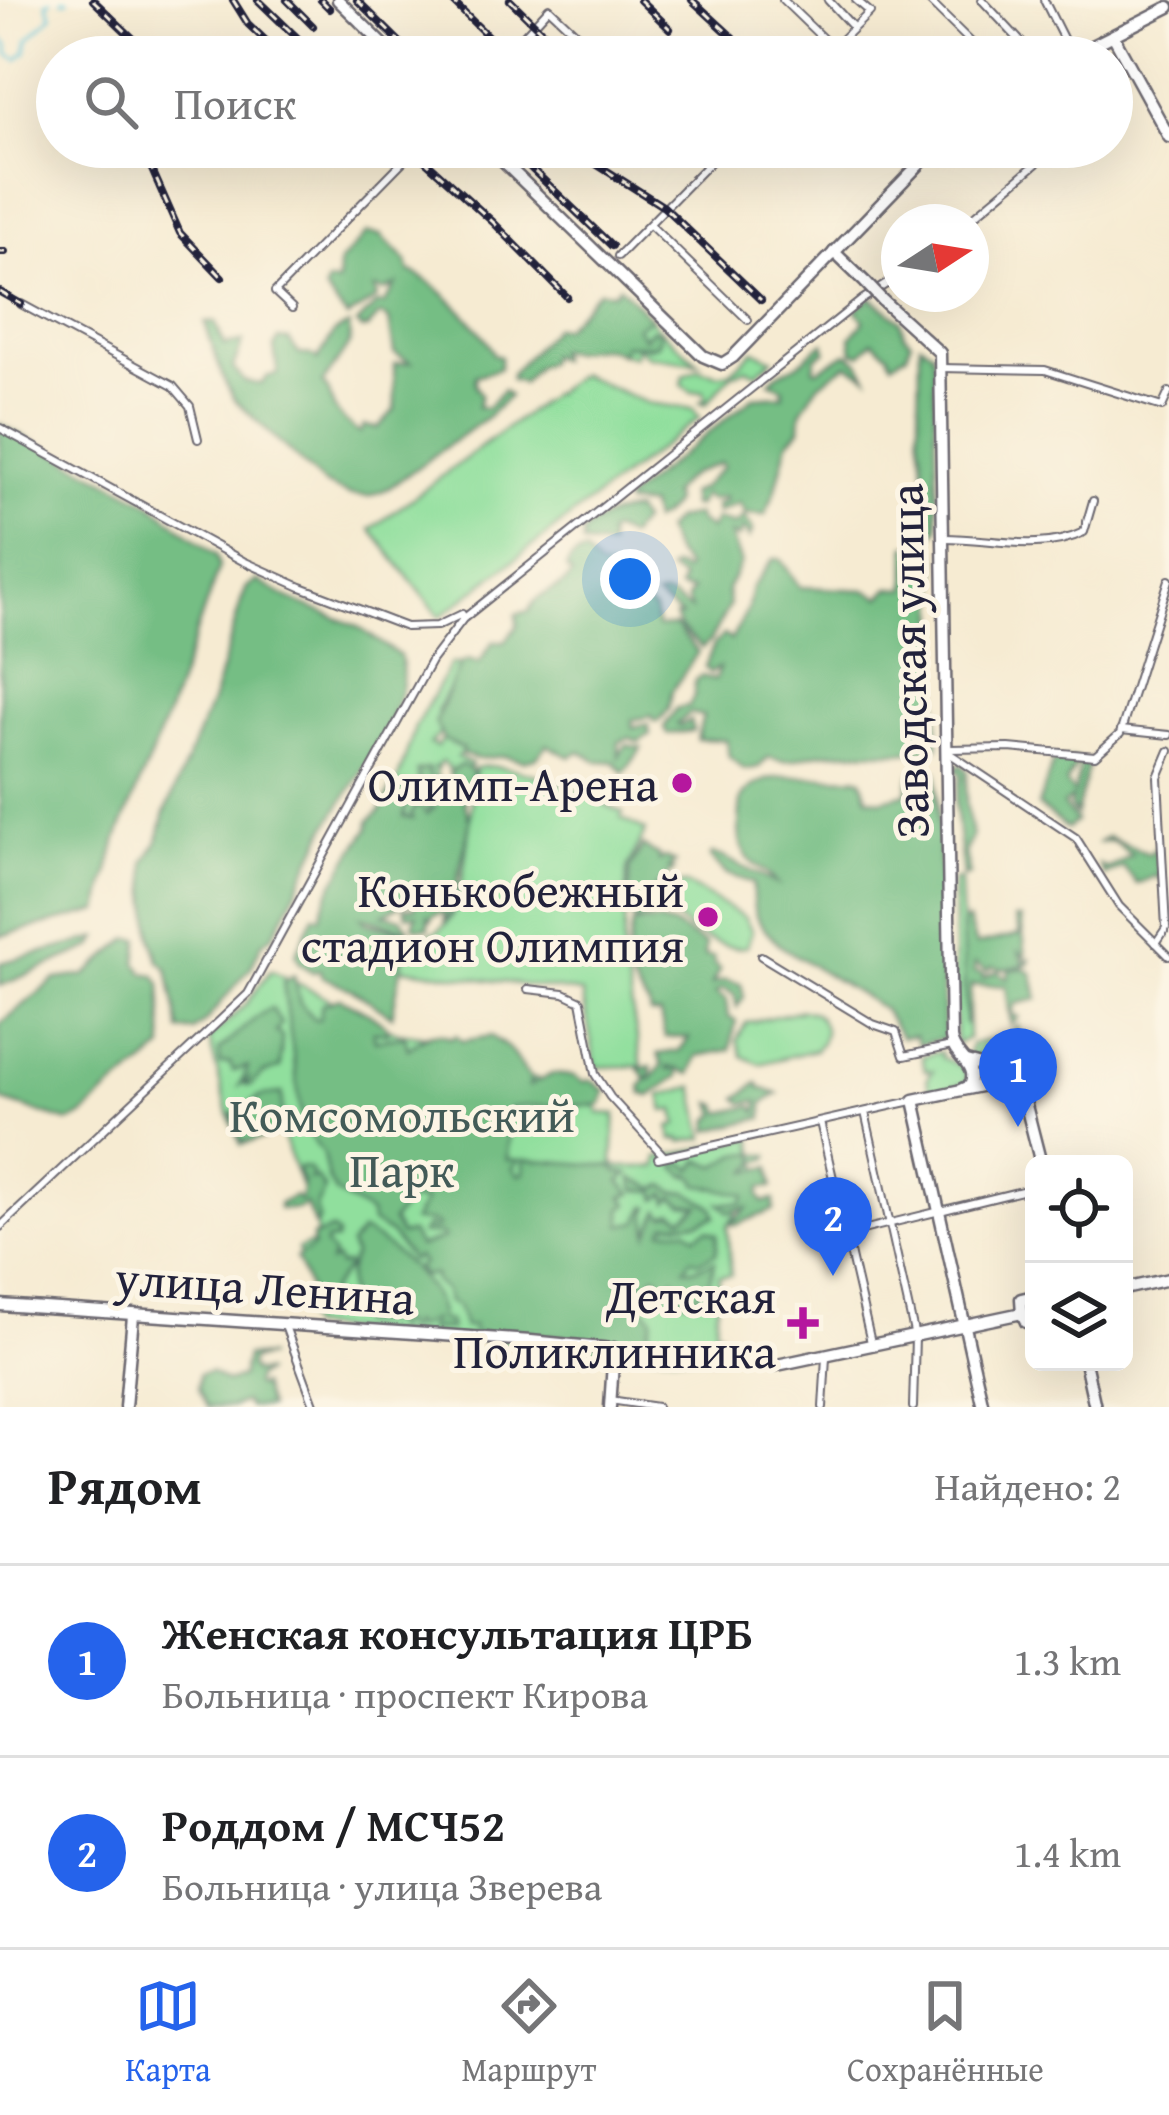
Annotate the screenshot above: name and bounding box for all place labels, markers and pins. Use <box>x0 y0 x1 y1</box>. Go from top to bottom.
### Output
place label: Олимп-Арена <box>368 748 658 819</box>
marker: Олимп-Арена <box>669 770 695 796</box>
place label: Конькобежный стадион Олимпия <box>301 854 684 980</box>
marker: Конькобежный стадион Олимпия <box>695 904 721 930</box>
pin: 1 <box>979 1028 1057 1127</box>
pin: 2 <box>794 1177 872 1276</box>
place label: Детская Поликлинника <box>453 1260 776 1386</box>
marker: Детская Поликлинника <box>787 1307 819 1339</box>

